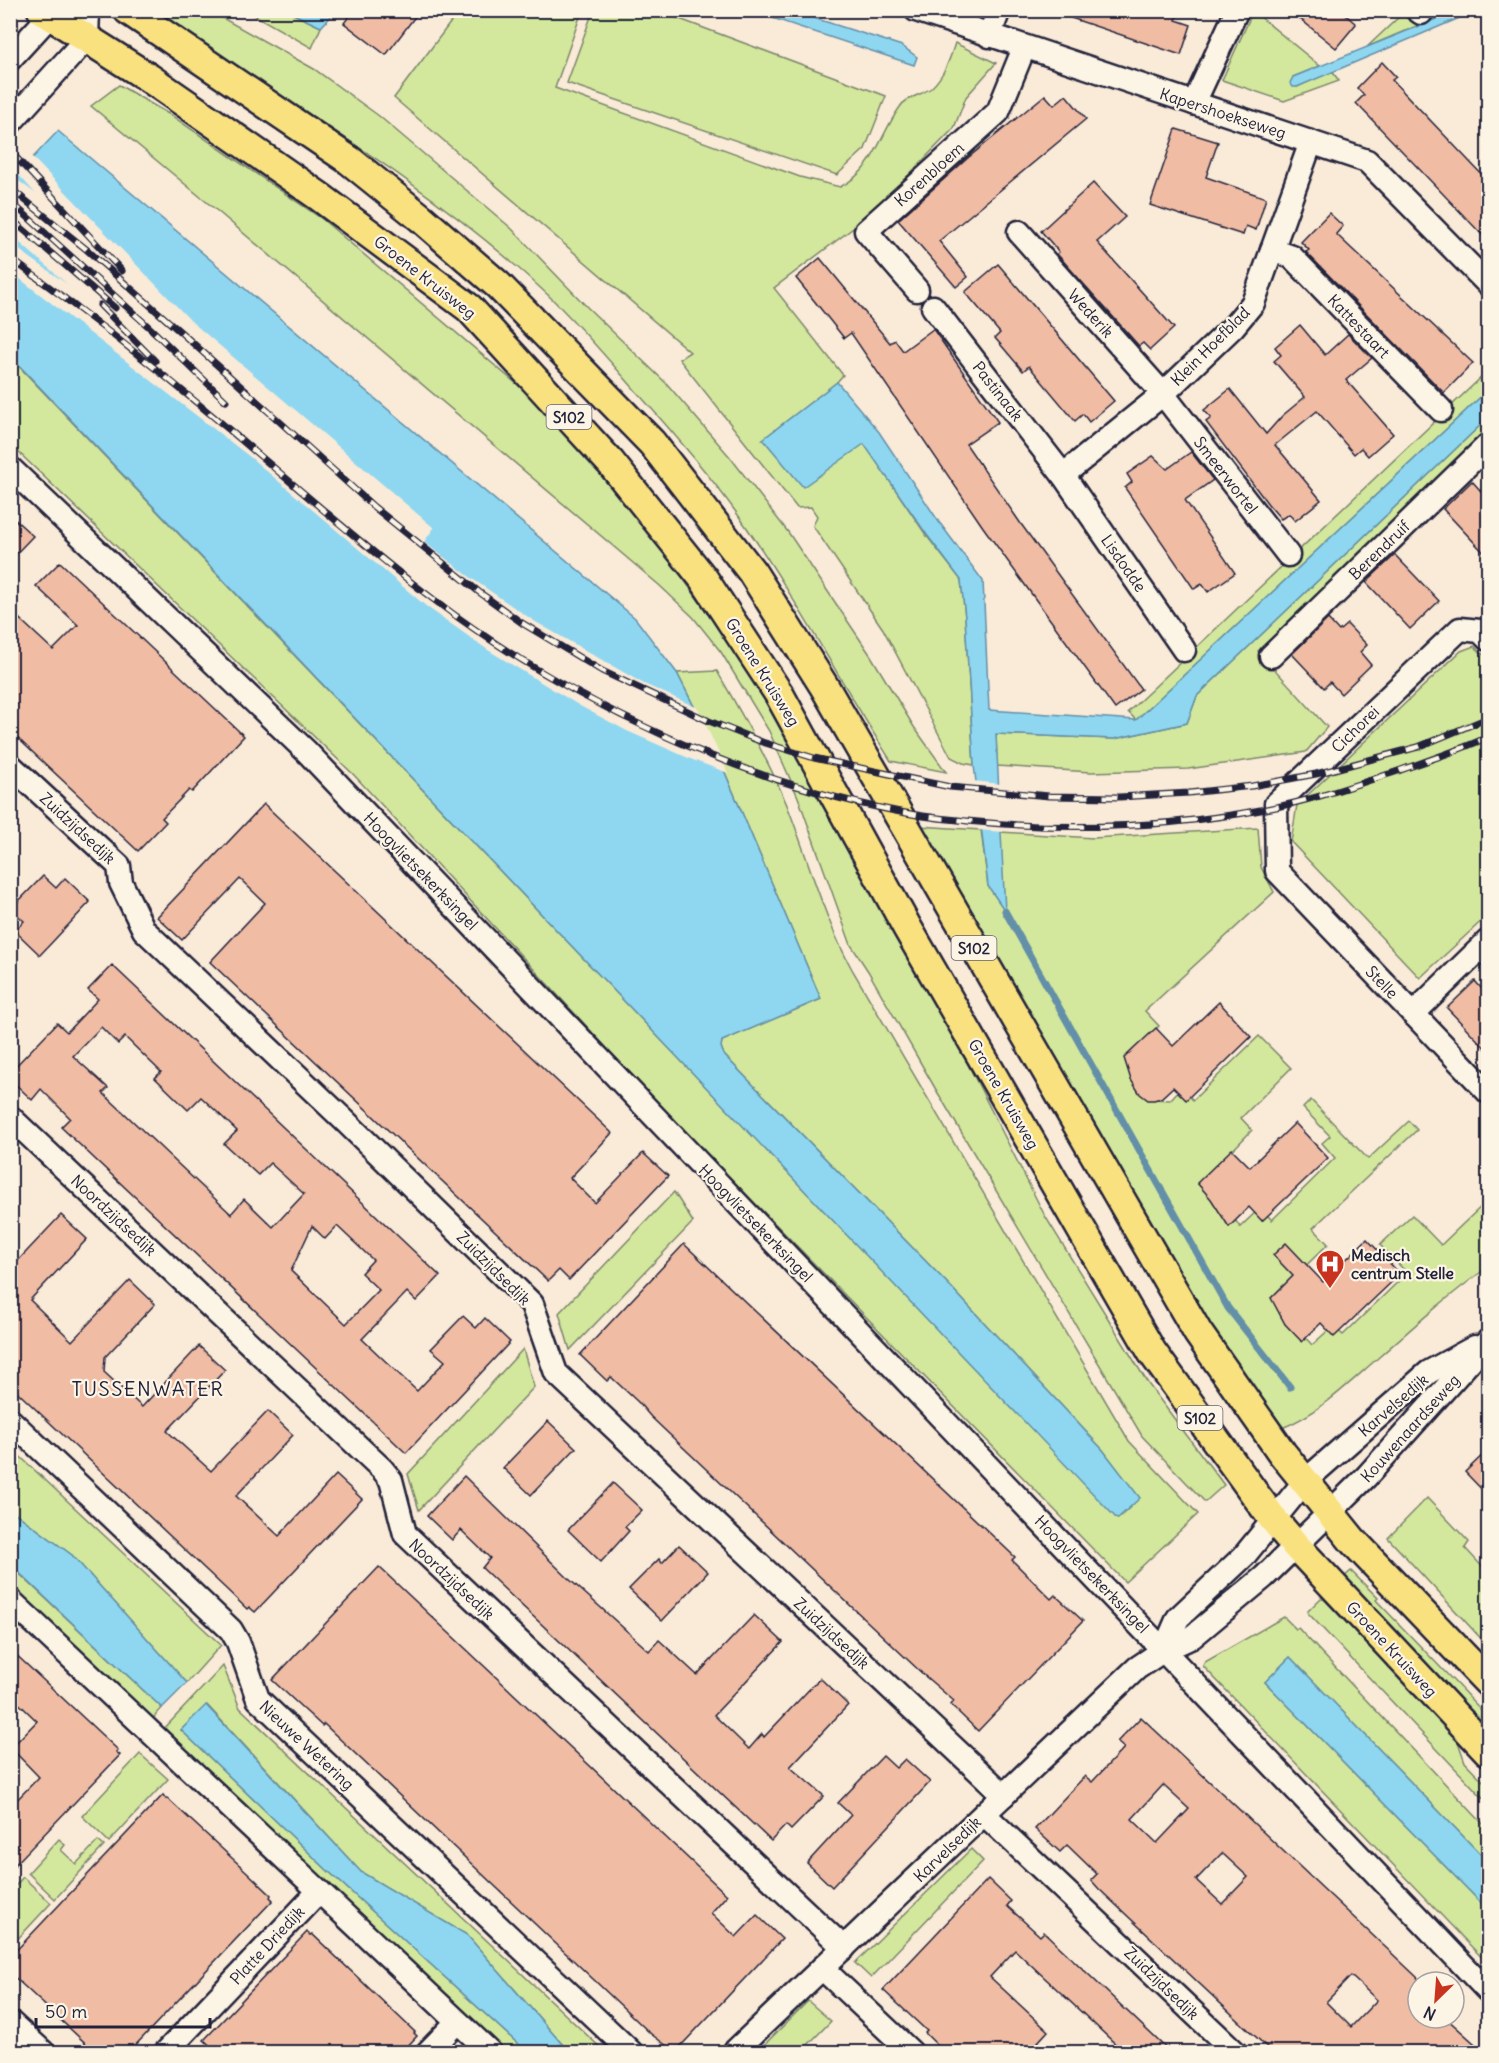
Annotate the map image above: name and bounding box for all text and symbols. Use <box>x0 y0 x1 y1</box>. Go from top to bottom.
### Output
street label: Kapershoekseweg <box>1157 83 1289 143</box>
street label: Korenbloem <box>890 138 968 210</box>
street label: Groene Kruisweg <box>370 231 480 323</box>
street label: Wederik <box>1064 284 1118 342</box>
street label: Kattestaart <box>1324 290 1395 362</box>
street label: Klein Hoefblad <box>1166 302 1254 390</box>
street label: Pastinaak <box>968 357 1028 425</box>
road number: S102 <box>546 405 592 429</box>
street label: Smeerwortel <box>1190 433 1262 517</box>
street label: Berendruif <box>1344 515 1414 584</box>
street label: Lisdodde <box>1097 531 1151 595</box>
street label: Groene Kruisweg <box>722 614 804 730</box>
street label: Cichorei <box>1327 701 1383 757</box>
street label: Zuidzijdsedijk <box>36 788 120 868</box>
street label: Hoogvlietsekerksingel <box>360 808 482 934</box>
road number: S102 <box>952 936 996 960</box>
street label: Stelle <box>1362 961 1402 1003</box>
street label: Groene Kruisweg <box>964 1035 1044 1153</box>
street label: Hoogvlietsekerksingel <box>695 1160 817 1286</box>
street label: Noordzijdsedijk <box>67 1170 161 1260</box>
street label: Zuidzijdsedijk <box>453 1227 535 1309</box>
place label: Medisch centrum Stelle <box>1351 1245 1454 1283</box>
hospital icon: Medisch centrum Stelle <box>1314 1248 1346 1290</box>
street label: Karvelsedijk <box>1354 1369 1432 1441</box>
street label: Kouwenaardseweg <box>1356 1370 1464 1486</box>
district label: TUSSENWATER <box>72 1376 224 1401</box>
road number: S102 <box>1178 1406 1222 1430</box>
street label: Hoogvlietsekerksingel <box>1031 1511 1153 1637</box>
street label: Noordzijdsedijk <box>405 1534 499 1624</box>
street label: Zuidzijdsedijk <box>790 1593 874 1673</box>
street label: Groene Kruisweg <box>1342 1597 1442 1701</box>
street label: Nieuwe Wetering <box>255 1696 359 1794</box>
street label: Karvelsedijk <box>909 1812 985 1886</box>
street label: Platte Driedijk <box>226 1902 308 1988</box>
street label: Zuidzijdsedijk <box>1121 1943 1203 2023</box>
north arrow <box>1406 1970 1466 2030</box>
scale bar <box>36 1991 210 2029</box>
text: 50 m <box>45 2000 87 2023</box>
text: N <box>1420 2002 1439 2025</box>

